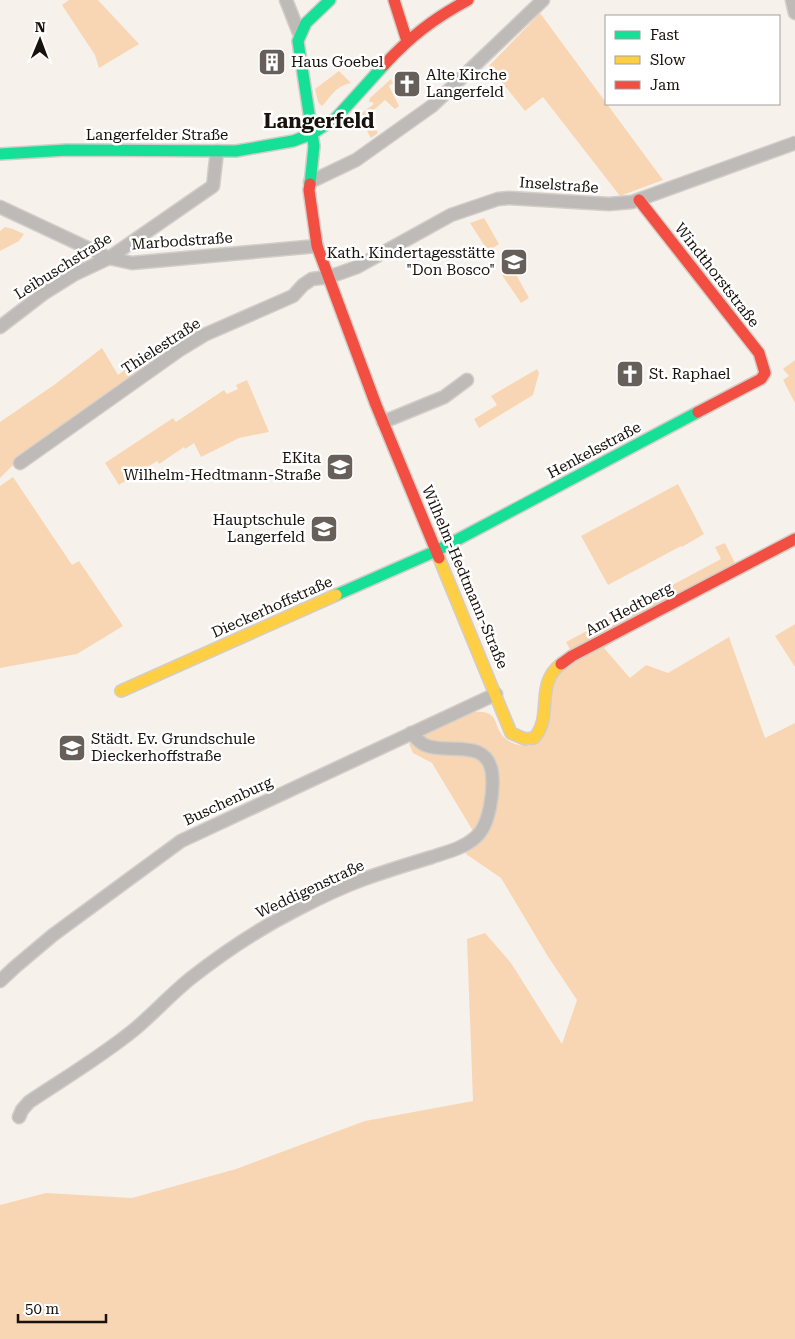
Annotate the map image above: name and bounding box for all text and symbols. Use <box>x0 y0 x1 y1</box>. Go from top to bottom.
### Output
north arrow <box>15 15 65 65</box>
legend <box>605 15 780 105</box>
text: N <box>35 19 46 35</box>
text: Fast <box>650 26 680 44</box>
building icon: Haus Goebel <box>257 47 287 77</box>
text: Slow <box>650 51 686 69</box>
place label: Haus Goebel <box>291 53 384 71</box>
place label: Alte Kirche Langerfeld <box>426 66 507 101</box>
church icon: Alte Kirche Langerfeld <box>392 69 422 99</box>
text: Jam <box>650 76 680 94</box>
district label: Langerfeld <box>264 109 375 133</box>
street label: Langerfelder Straße <box>86 126 228 144</box>
street label: Inselstraße <box>519 173 599 197</box>
street label: Windthorststraße <box>671 219 763 331</box>
street label: Marbodstraße <box>131 228 233 254</box>
street label: Leibuschstraße <box>11 229 115 303</box>
place label: Kath. Kindertagesstätte "Don Bosco" <box>327 244 495 279</box>
school or university icon: Kath. Kindertagesstätte "Don Bosco" <box>499 247 529 277</box>
street label: Thielestraße <box>118 314 204 378</box>
church icon: St. Raphael <box>615 359 645 389</box>
place label: St. Raphael <box>649 365 731 383</box>
street label: Henkelsstraße <box>544 418 644 482</box>
place label: EKita Wilhelm-Hedtmann-Straße <box>123 449 321 484</box>
school or university icon: EKita Wilhelm-Hedtmann-Straße <box>325 452 355 482</box>
street label: Wilhelm-Hedtmann-Straße <box>418 483 512 671</box>
place label: Hauptschule Langerfeld <box>213 511 305 546</box>
school or university icon: Hauptschule Langerfeld <box>309 514 339 544</box>
street label: Dieckerhoffstraße <box>209 572 335 642</box>
street label: Am Hedtberg <box>582 578 676 640</box>
place label: Städt. Ev. Grundschule Dieckerhoffstraße <box>91 730 255 765</box>
school or university icon: Städt. Ev. Grundschule Dieckerhoffstraße <box>57 733 87 763</box>
street label: Buschenburg <box>181 772 276 829</box>
street label: Weddigenstraße <box>253 856 367 922</box>
scale bar <box>18 1292 105 1324</box>
text: 50 m <box>25 1300 60 1318</box>

